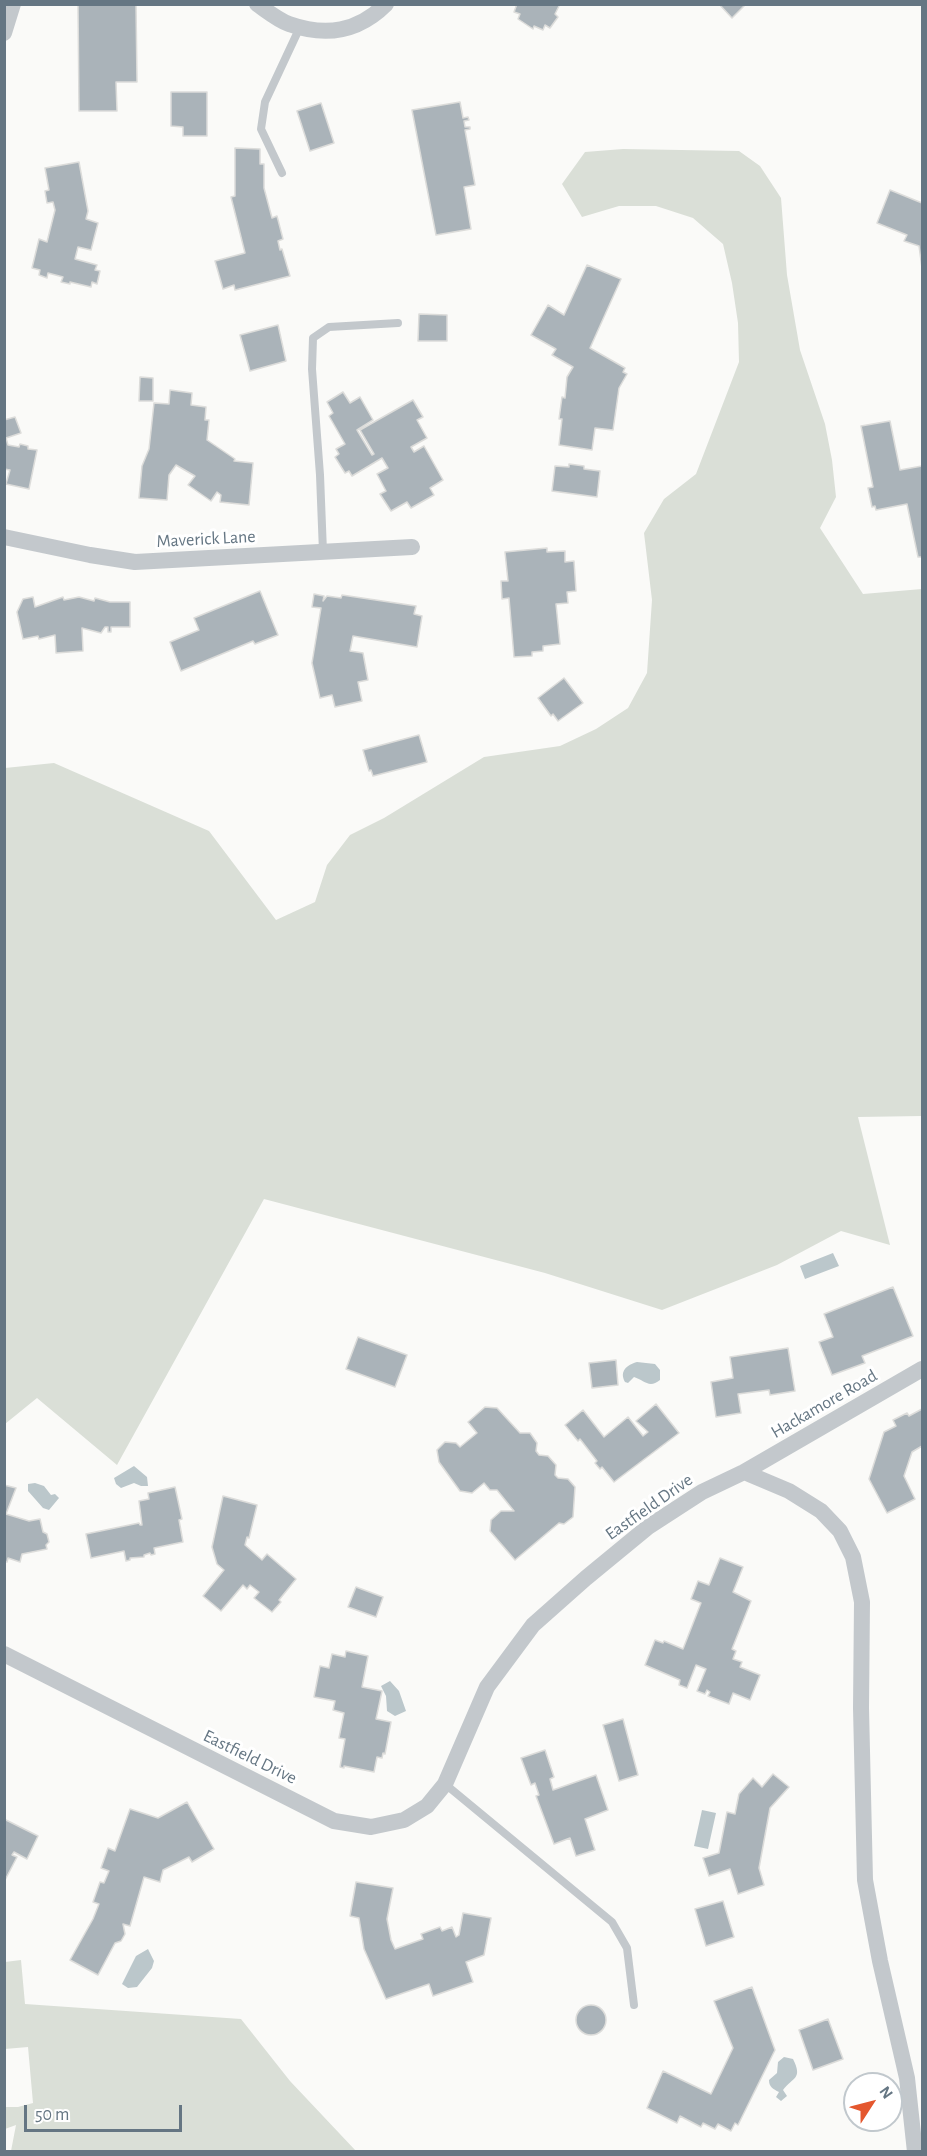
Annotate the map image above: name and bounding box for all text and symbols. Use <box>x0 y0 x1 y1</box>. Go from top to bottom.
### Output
street label: Maverick Lane <box>156 526 256 552</box>
street label: Hackamore Road <box>767 1365 881 1443</box>
street label: Eastfield Drive <box>601 1469 697 1545</box>
street label: Eastfield Drive <box>200 1725 300 1789</box>
north arrow <box>843 2072 903 2132</box>
text: N <box>876 2083 896 2102</box>
scale bar <box>27 2093 184 2131</box>
text: 50 m <box>35 2106 69 2124</box>

